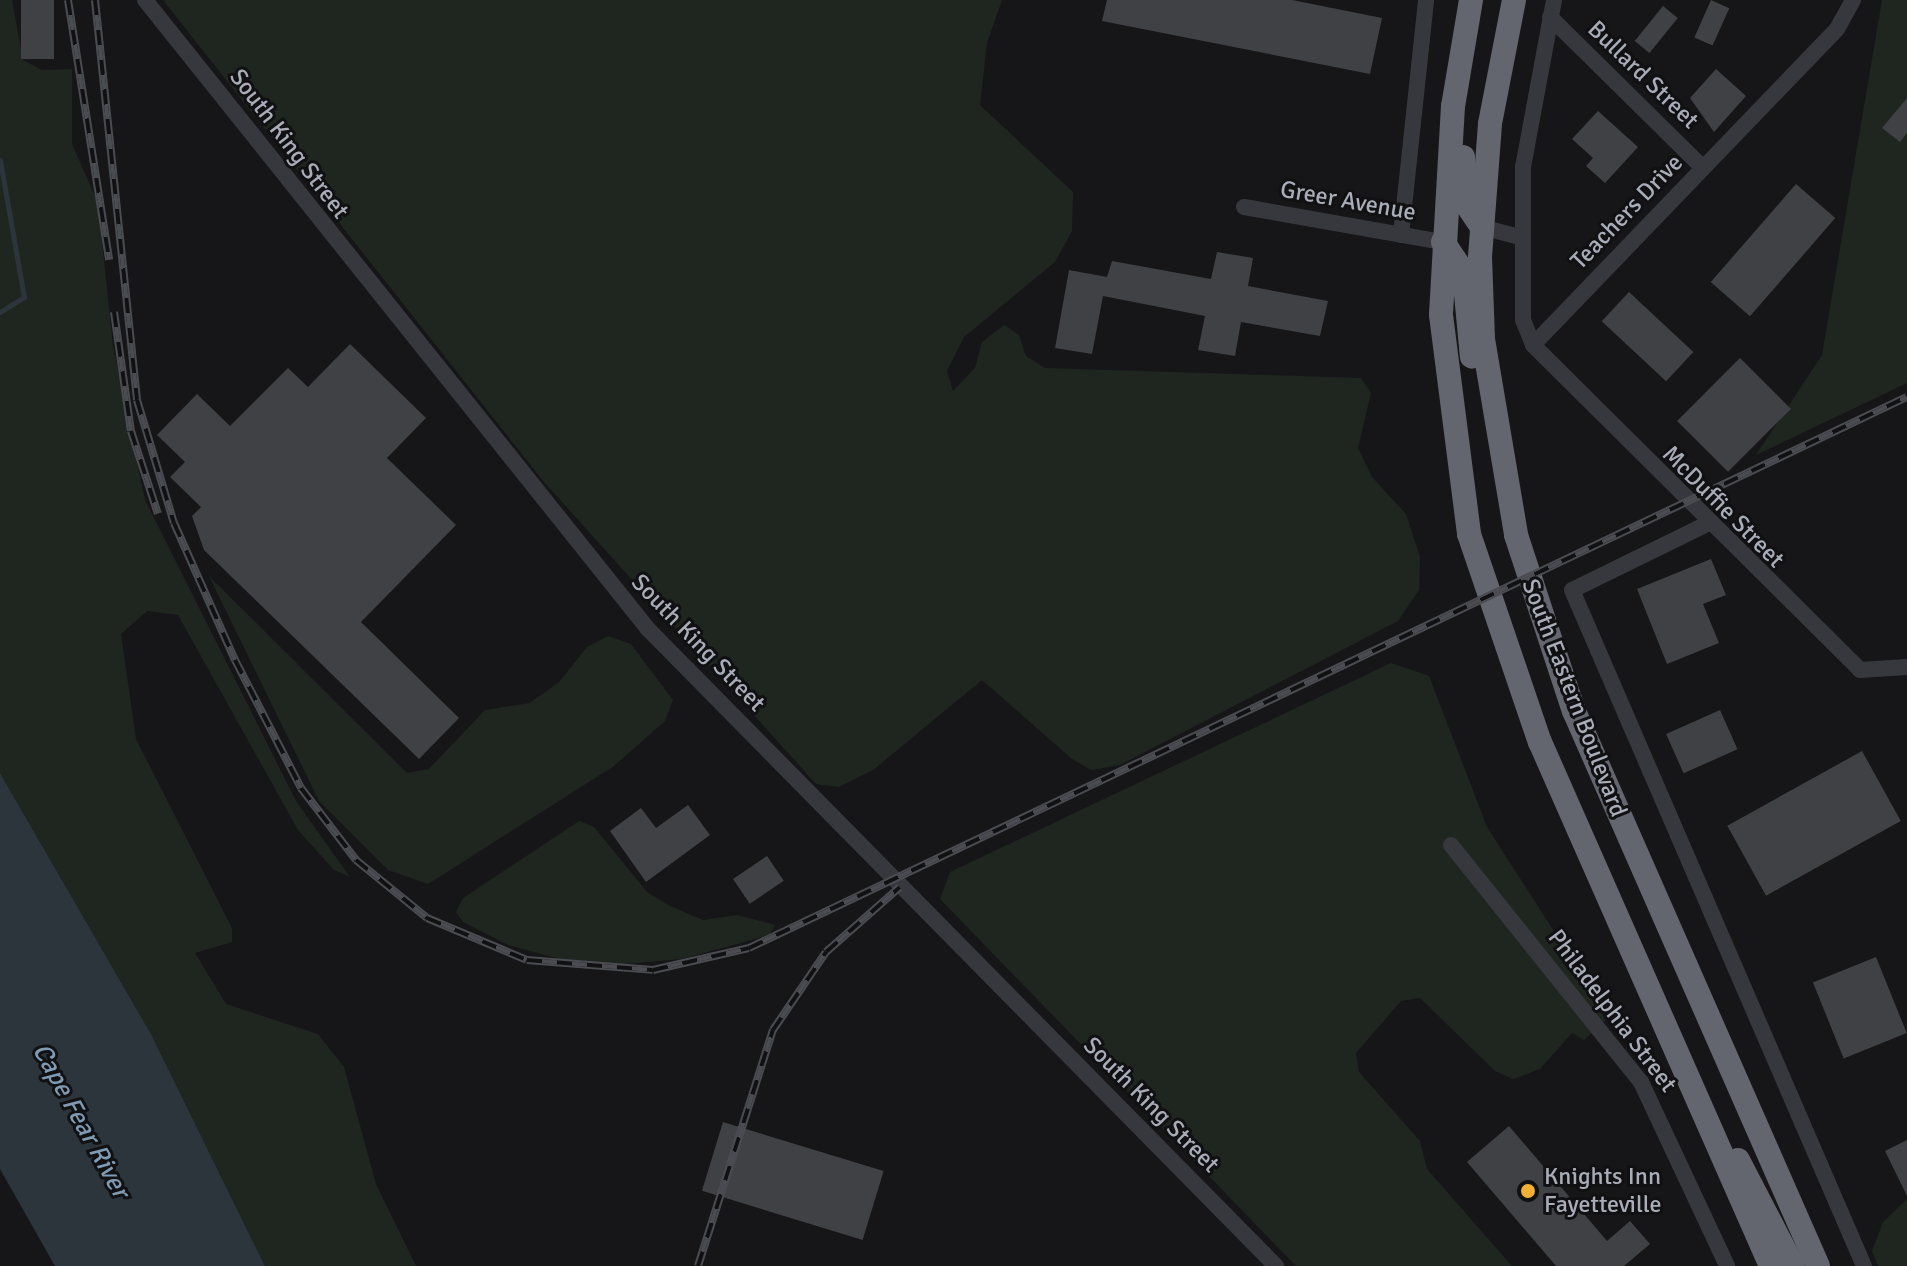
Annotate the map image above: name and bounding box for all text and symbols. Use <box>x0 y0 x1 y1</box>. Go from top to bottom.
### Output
street label: Bullard Street <box>1582 15 1704 135</box>
street label: South King Street <box>223 63 355 225</box>
street label: Teachers Drive <box>1565 149 1689 275</box>
street label: Greer Avenue <box>1278 175 1418 227</box>
street label: McDuffie Street <box>1656 440 1790 574</box>
street label: South King Street <box>625 568 771 718</box>
street label: South Eastern Boulevard <box>1515 575 1633 821</box>
street label: Philadelphia Street <box>1541 924 1683 1098</box>
street label: South King Street <box>1077 1031 1225 1179</box>
water label: Cape Fear River <box>25 1038 135 1204</box>
place label: Knights Inn Fayetteville <box>1544 1163 1662 1219</box>
marker: Knights Inn Fayetteville <box>1519 1182 1537 1200</box>

